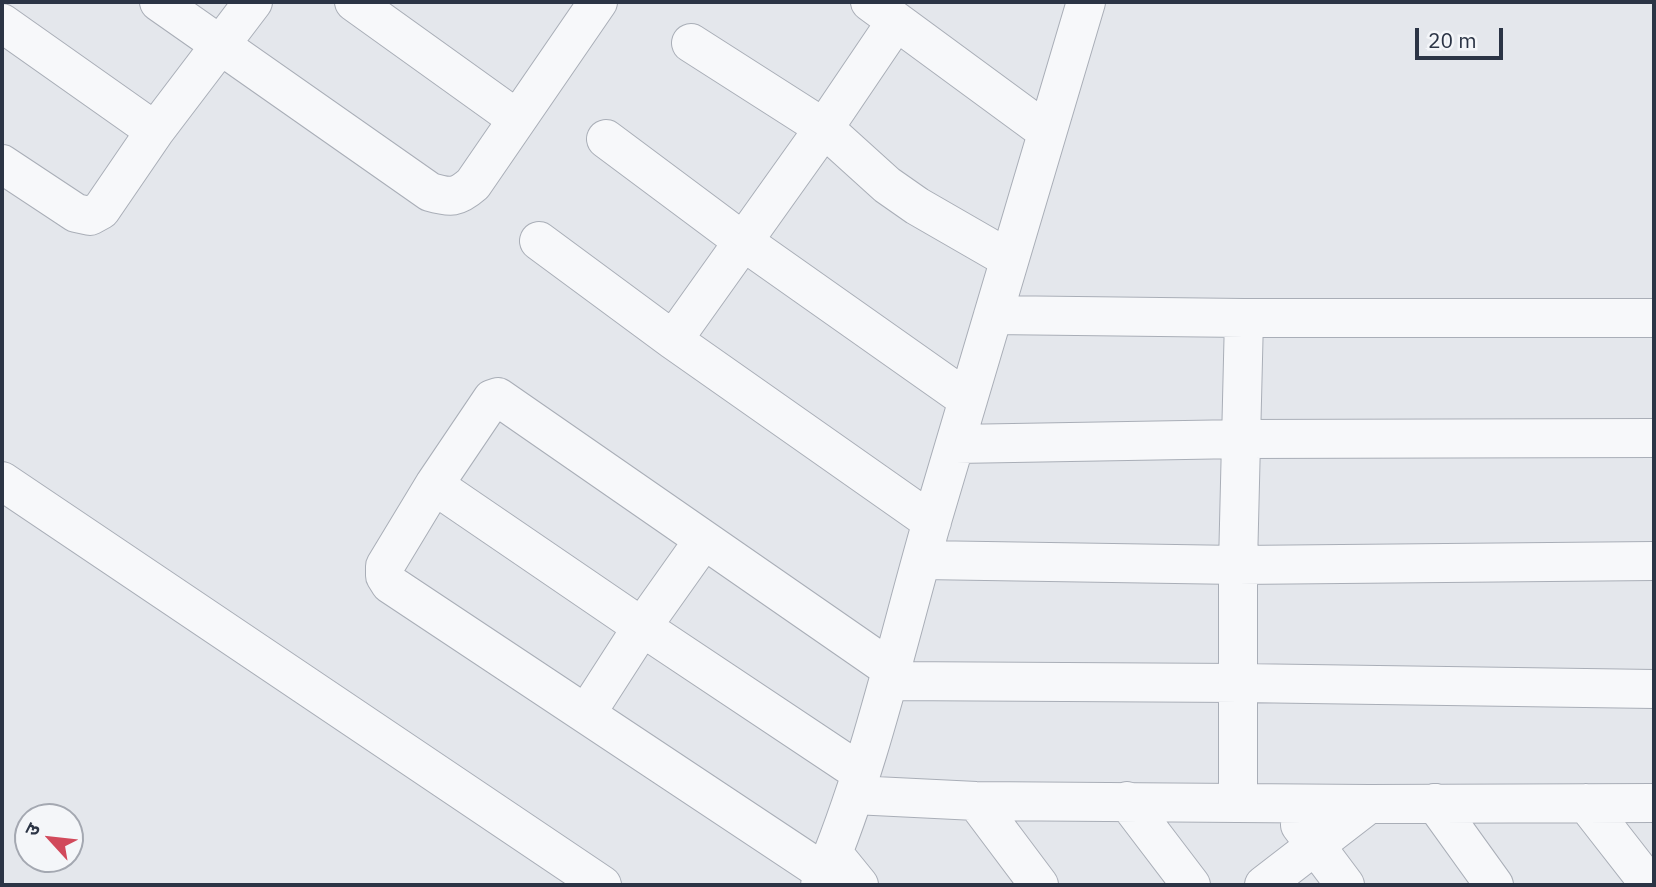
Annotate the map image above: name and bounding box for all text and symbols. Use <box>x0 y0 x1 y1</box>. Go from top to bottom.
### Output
scale bar <box>1418 14 1506 58</box>
text: 20 m <box>1428 26 1477 54</box>
north arrow <box>14 803 84 873</box>
text: उ <box>19 819 45 840</box>

